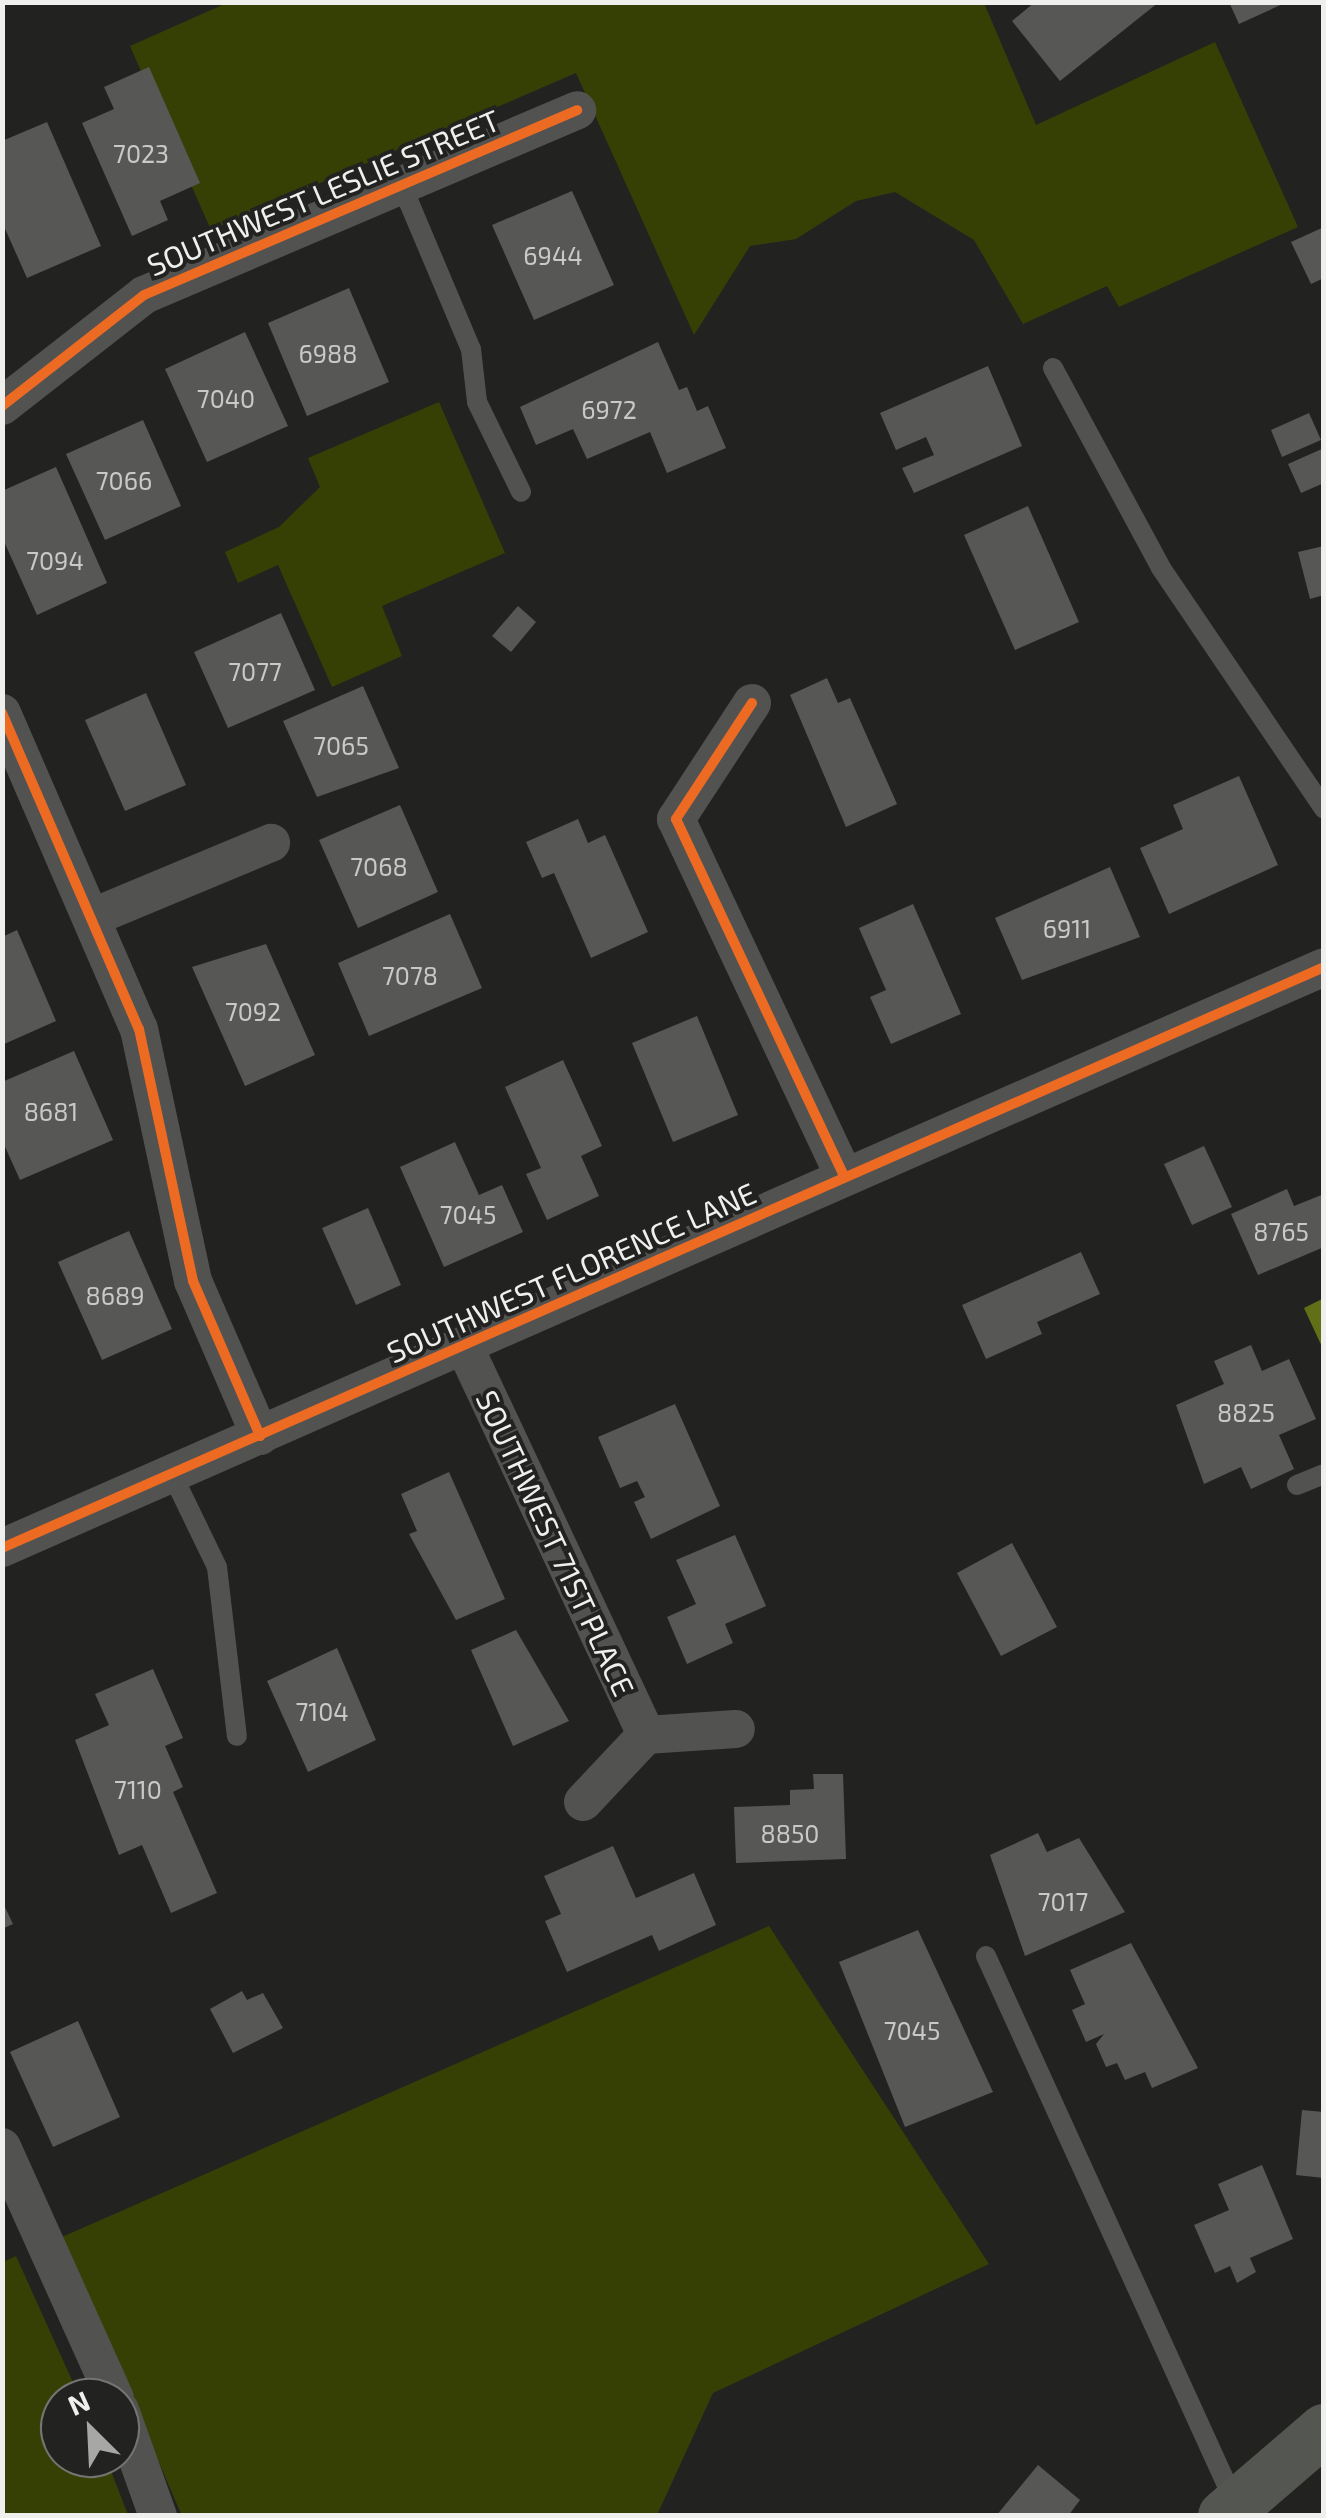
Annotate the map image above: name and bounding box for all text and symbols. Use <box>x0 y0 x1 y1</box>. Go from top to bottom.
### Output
street label: SOUTHWEST LESLIE STREET <box>141 101 505 283</box>
house number: 7023 <box>113 138 169 168</box>
house number: 6944 <box>523 240 583 270</box>
house number: 6988 <box>299 338 357 368</box>
house number: 7040 <box>197 383 255 413</box>
house number: 6972 <box>581 394 637 424</box>
house number: 7066 <box>96 465 152 495</box>
house number: 7094 <box>26 545 84 575</box>
house number: 7077 <box>228 656 282 686</box>
house number: 7065 <box>313 730 369 760</box>
house number: 7068 <box>350 851 408 881</box>
house number: 6911 <box>1043 913 1091 943</box>
house number: 7078 <box>382 960 438 990</box>
house number: 7092 <box>225 996 281 1026</box>
house number: 8681 <box>24 1096 78 1126</box>
street label: SOUTHWEST FLORENCE LANE <box>381 1174 761 1370</box>
house number: 7045 <box>440 1199 496 1229</box>
house number: 8765 <box>1253 1216 1309 1246</box>
house number: 8689 <box>86 1280 144 1310</box>
street label: SOUTHWEST 71ST PLACE <box>469 1384 643 1702</box>
house number: 8825 <box>1217 1397 1275 1427</box>
house number: 7104 <box>295 1696 349 1726</box>
house number: 7110 <box>114 1774 162 1804</box>
house number: 8850 <box>761 1818 819 1848</box>
house number: 7017 <box>1038 1886 1088 1916</box>
house number: 7045 <box>884 2015 940 2045</box>
north arrow <box>40 2378 140 2478</box>
text: N <box>62 2383 95 2422</box>

